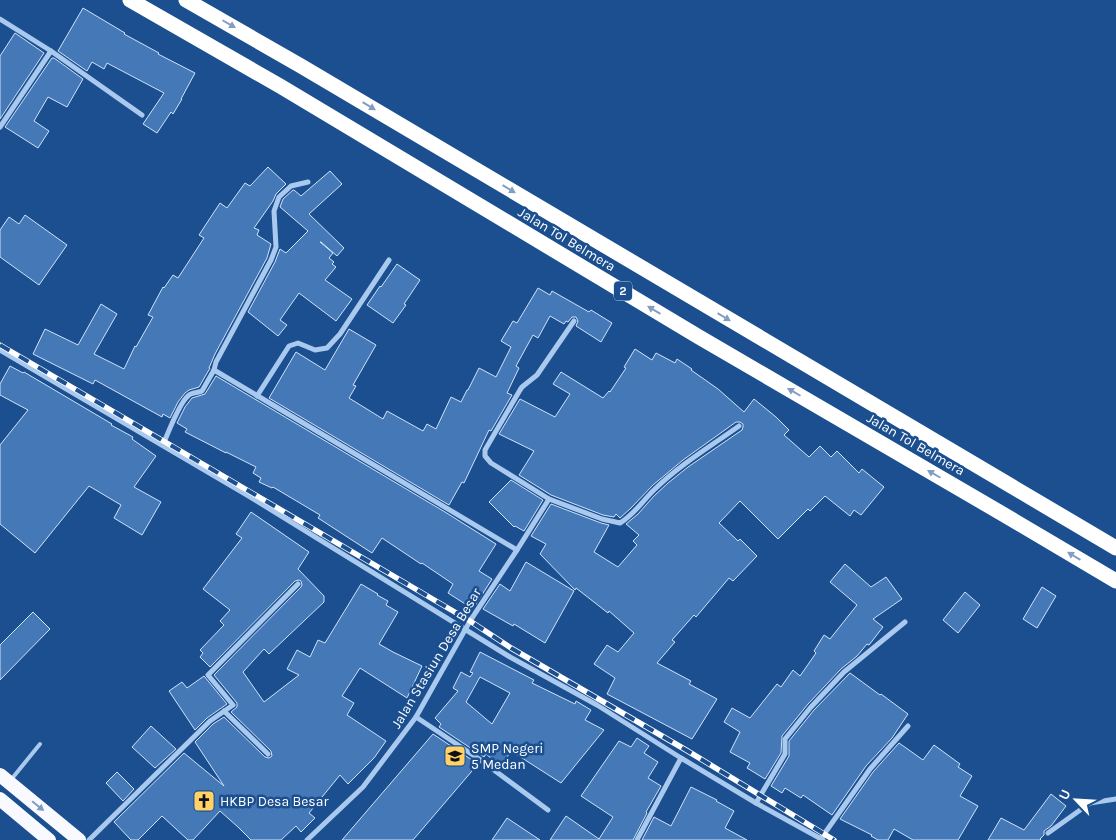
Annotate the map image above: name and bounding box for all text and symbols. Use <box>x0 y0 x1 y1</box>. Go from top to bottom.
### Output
one-way arrow <box>222 20 235 29</box>
one-way arrow <box>362 102 375 111</box>
one-way arrow <box>502 185 515 194</box>
street label: Jalan Tol Belmera <box>515 204 618 275</box>
road number: 2 <box>614 282 632 300</box>
one-way arrow <box>647 305 660 314</box>
one-way arrow <box>717 312 730 321</box>
one-way arrow <box>787 388 800 397</box>
street label: Jalan Tol Belmera <box>864 409 968 479</box>
one-way arrow <box>927 470 942 478</box>
one-way arrow <box>1068 552 1081 561</box>
street label: Jalan Stasiun Desa Besar <box>388 584 486 732</box>
place label: SMP Negeri 5 Medan <box>471 740 544 773</box>
school or university icon: SMP Negeri 5 Medan <box>443 744 467 768</box>
north arrow <box>1051 775 1101 825</box>
text: U <box>1055 787 1074 803</box>
church icon: HKBP Desa Besar <box>192 789 216 813</box>
place label: HKBP Desa Besar <box>220 793 329 810</box>
one-way arrow <box>31 801 44 812</box>

